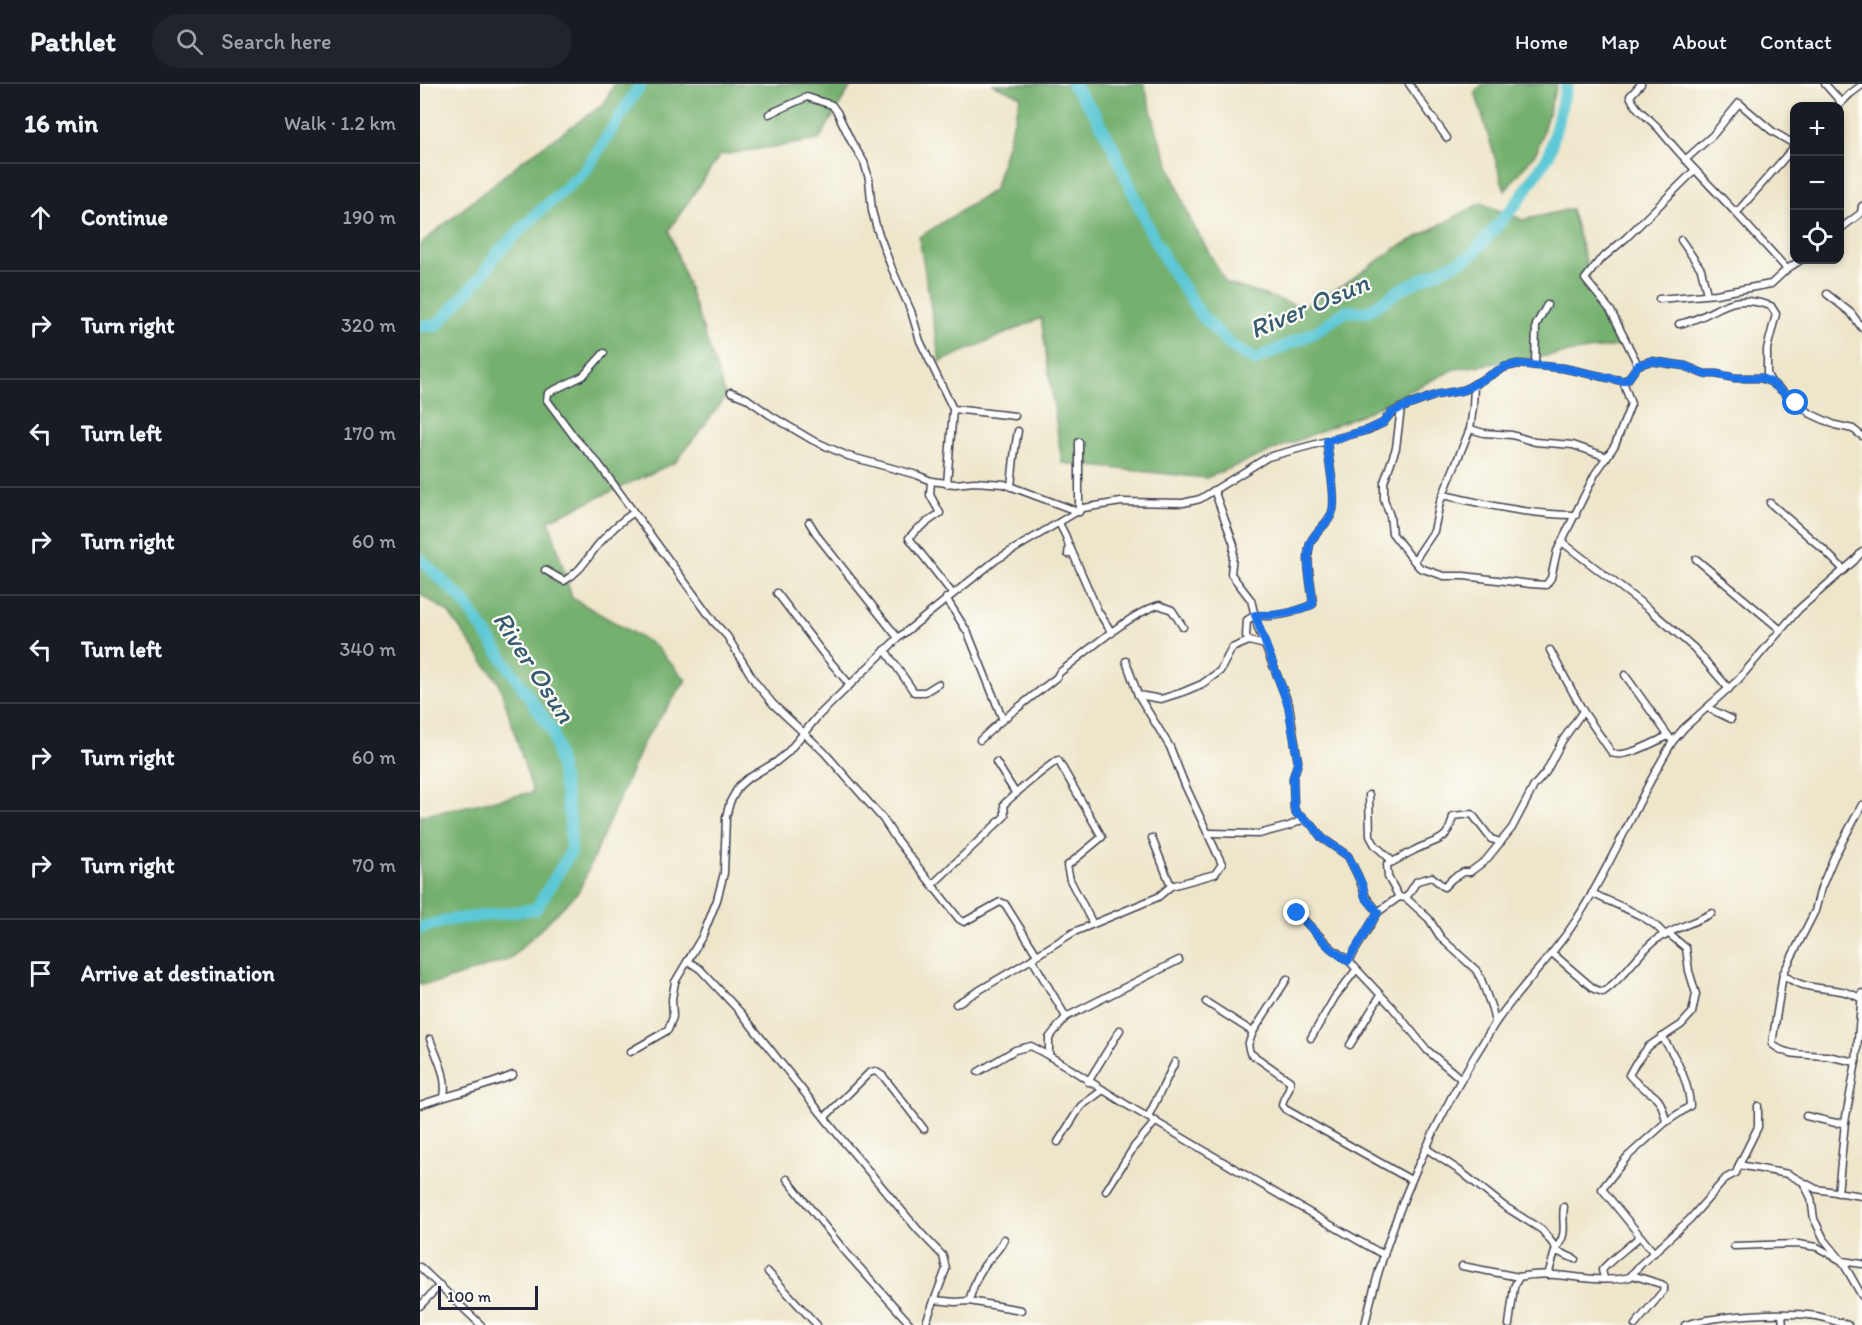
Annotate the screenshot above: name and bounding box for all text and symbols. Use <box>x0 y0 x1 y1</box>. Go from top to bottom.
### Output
search box <box>152 14 572 68</box>
text: Pathlet <box>30 24 116 58</box>
icon: search <box>173 25 206 58</box>
text: Search here <box>221 28 331 55</box>
text: Home <box>1515 29 1568 54</box>
text: Map <box>1601 29 1640 54</box>
text: About <box>1673 29 1727 54</box>
text: Contact <box>1760 29 1832 54</box>
map controls <box>1790 102 1844 264</box>
button: + <box>1790 102 1844 156</box>
text: 16 min <box>24 107 98 139</box>
text: Walk · 1.2 km <box>284 111 396 135</box>
button: − <box>1790 156 1844 210</box>
icon: ahead <box>24 201 57 234</box>
text: Continue <box>81 204 168 231</box>
text: 190 m <box>343 205 396 229</box>
button: locate <box>1790 210 1844 264</box>
water label: River Osun <box>1244 265 1374 345</box>
icon: right <box>24 309 57 342</box>
text: Turn right <box>81 312 175 339</box>
text: 320 m <box>341 313 396 337</box>
route start <box>1782 389 1808 415</box>
icon: left <box>24 417 57 450</box>
text: Turn left <box>81 420 162 447</box>
text: 170 m <box>343 421 396 445</box>
icon: right <box>24 525 57 558</box>
text: Turn right <box>81 528 175 555</box>
text: 60 m <box>352 529 396 553</box>
water label: River Osun <box>486 605 583 730</box>
icon: left <box>24 633 57 666</box>
text: Turn left <box>81 636 162 663</box>
text: 340 m <box>339 637 396 661</box>
icon: right <box>24 741 57 774</box>
text: Turn right <box>81 744 175 771</box>
text: 60 m <box>352 745 396 769</box>
icon: right <box>24 849 57 882</box>
text: Turn right <box>81 852 175 879</box>
text: 70 m <box>352 853 396 877</box>
route end <box>1283 899 1309 925</box>
icon: arrive <box>24 957 57 990</box>
text: Arrive at destination <box>81 960 275 987</box>
scale bar <box>438 1283 538 1310</box>
text: 100 m <box>447 1287 491 1306</box>

